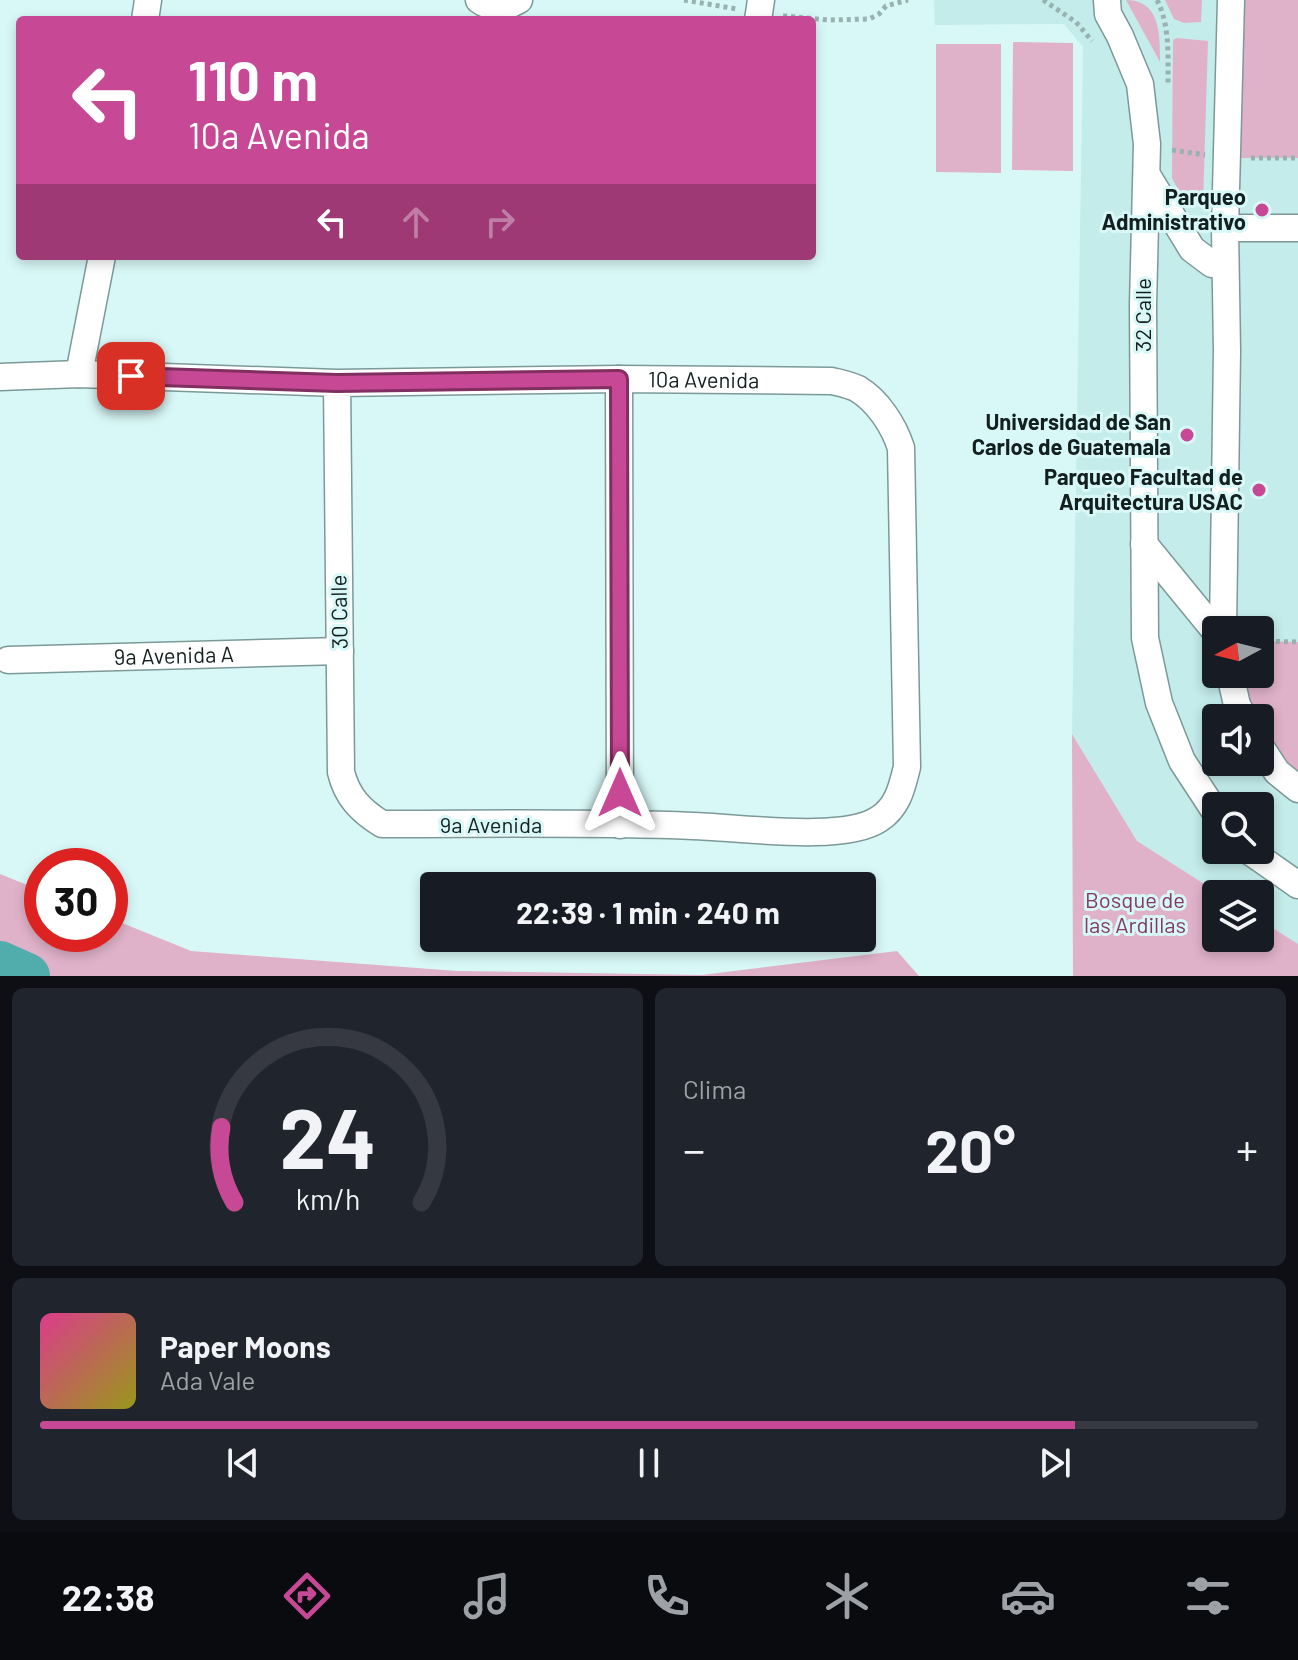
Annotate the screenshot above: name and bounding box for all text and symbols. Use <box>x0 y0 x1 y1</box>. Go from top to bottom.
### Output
text: 110 m <box>188 45 318 112</box>
icon: left <box>56 48 160 152</box>
text: 10a Avenida <box>188 113 370 156</box>
place label: Parqueo Administrativo <box>1102 183 1246 234</box>
icon: left <box>310 200 354 244</box>
icon: ahead <box>394 200 438 244</box>
icon: right <box>478 200 522 244</box>
marker: Parqueo Administrativo <box>1253 201 1271 219</box>
street label: 32 Calle <box>1129 278 1155 352</box>
pin <box>97 342 165 410</box>
icon: arrive <box>109 354 153 398</box>
street label: 10a Avenida <box>648 365 759 392</box>
place label: Universidad de San Carlos de Guatemala <box>972 408 1171 459</box>
marker: Universidad de San Carlos de Guatemala <box>1178 426 1196 444</box>
place label: Parqueo Facultad de Arquitectura USAC <box>1044 463 1243 514</box>
marker: Parqueo Facultad de Arquitectura USAC <box>1250 481 1268 499</box>
street label: 30 Calle <box>324 575 352 649</box>
north arrow <box>1202 616 1274 688</box>
map controls <box>1202 616 1274 952</box>
street label: 9a Avenida A <box>113 640 234 669</box>
button: sound <box>1202 704 1274 776</box>
position arrow <box>578 751 662 835</box>
button: search <box>1202 792 1274 864</box>
street label: 9a Avenida <box>440 811 542 837</box>
speed limit sign: 30 <box>24 848 128 952</box>
button: layers <box>1202 880 1274 952</box>
park label: Bosque de las Ardillas <box>1084 886 1186 937</box>
text: 22:39 · 1 min · 240 m <box>516 894 780 930</box>
text: Clima <box>683 1073 746 1104</box>
text: 24 <box>279 1086 376 1186</box>
text: 20° <box>925 1113 1016 1185</box>
text: − <box>683 1122 705 1175</box>
text: + <box>1236 1122 1258 1175</box>
text: km/h <box>295 1181 360 1216</box>
text: Paper Moons <box>160 1328 331 1364</box>
text: Ada Vale <box>160 1364 255 1395</box>
icon: previous <box>221 1441 265 1485</box>
icon: pause <box>627 1441 671 1485</box>
icon: next <box>1033 1441 1077 1485</box>
icon: directions <box>279 1568 335 1624</box>
icon: music <box>459 1568 515 1624</box>
icon: phone <box>639 1568 695 1624</box>
icon: climate <box>819 1568 875 1624</box>
icon: car <box>1000 1568 1056 1624</box>
icon: filters <box>1180 1568 1236 1624</box>
text: 22:38 <box>62 1575 154 1618</box>

